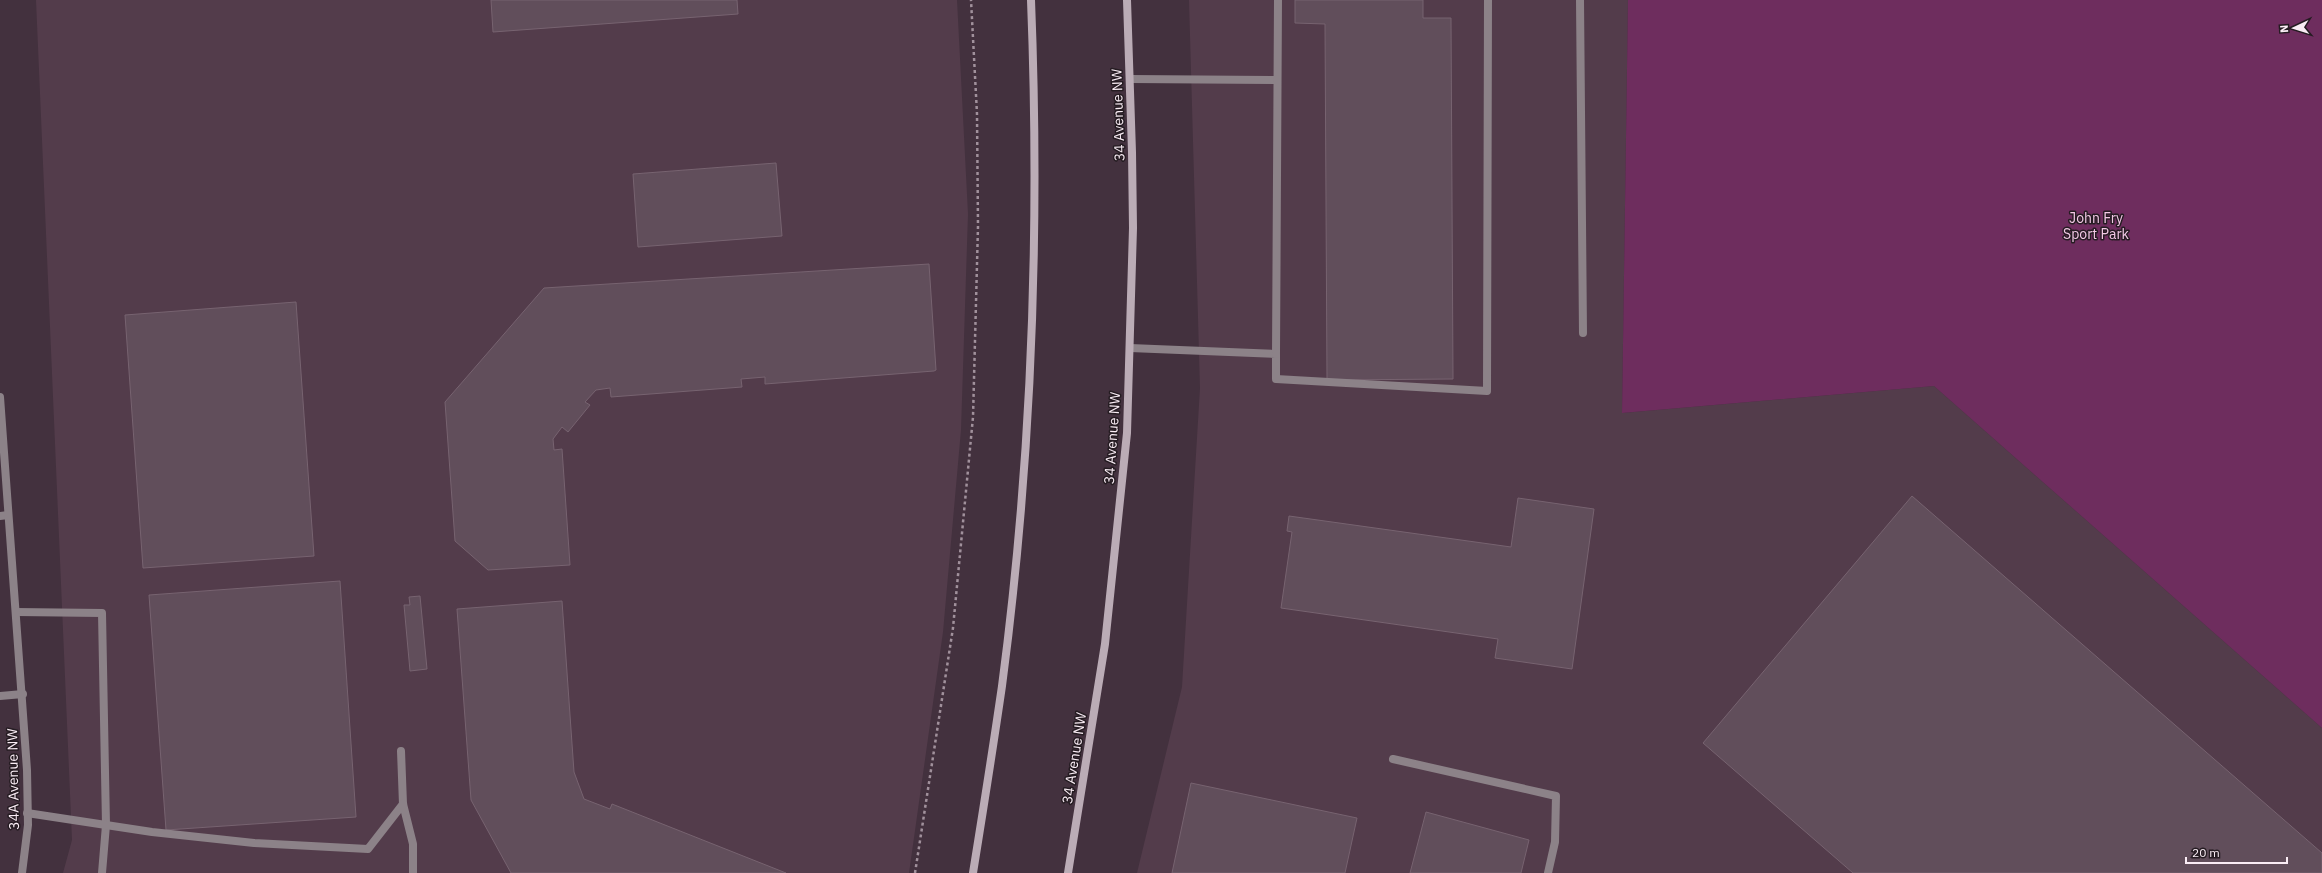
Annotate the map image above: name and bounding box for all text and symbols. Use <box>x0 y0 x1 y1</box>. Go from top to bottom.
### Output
north arrow <box>2274 8 2314 48</box>
text: N <box>2277 24 2291 33</box>
street label: 34 Avenue NW <box>1107 68 1129 162</box>
park label: John Fry Sport Park <box>2063 209 2130 243</box>
street label: 34 Avenue NW <box>1100 391 1124 485</box>
street label: 34 Avenue NW <box>1058 710 1090 805</box>
street label: 34A Avenue NW <box>3 728 23 830</box>
scale bar <box>2186 839 2287 865</box>
text: 20 m <box>2192 845 2220 860</box>

